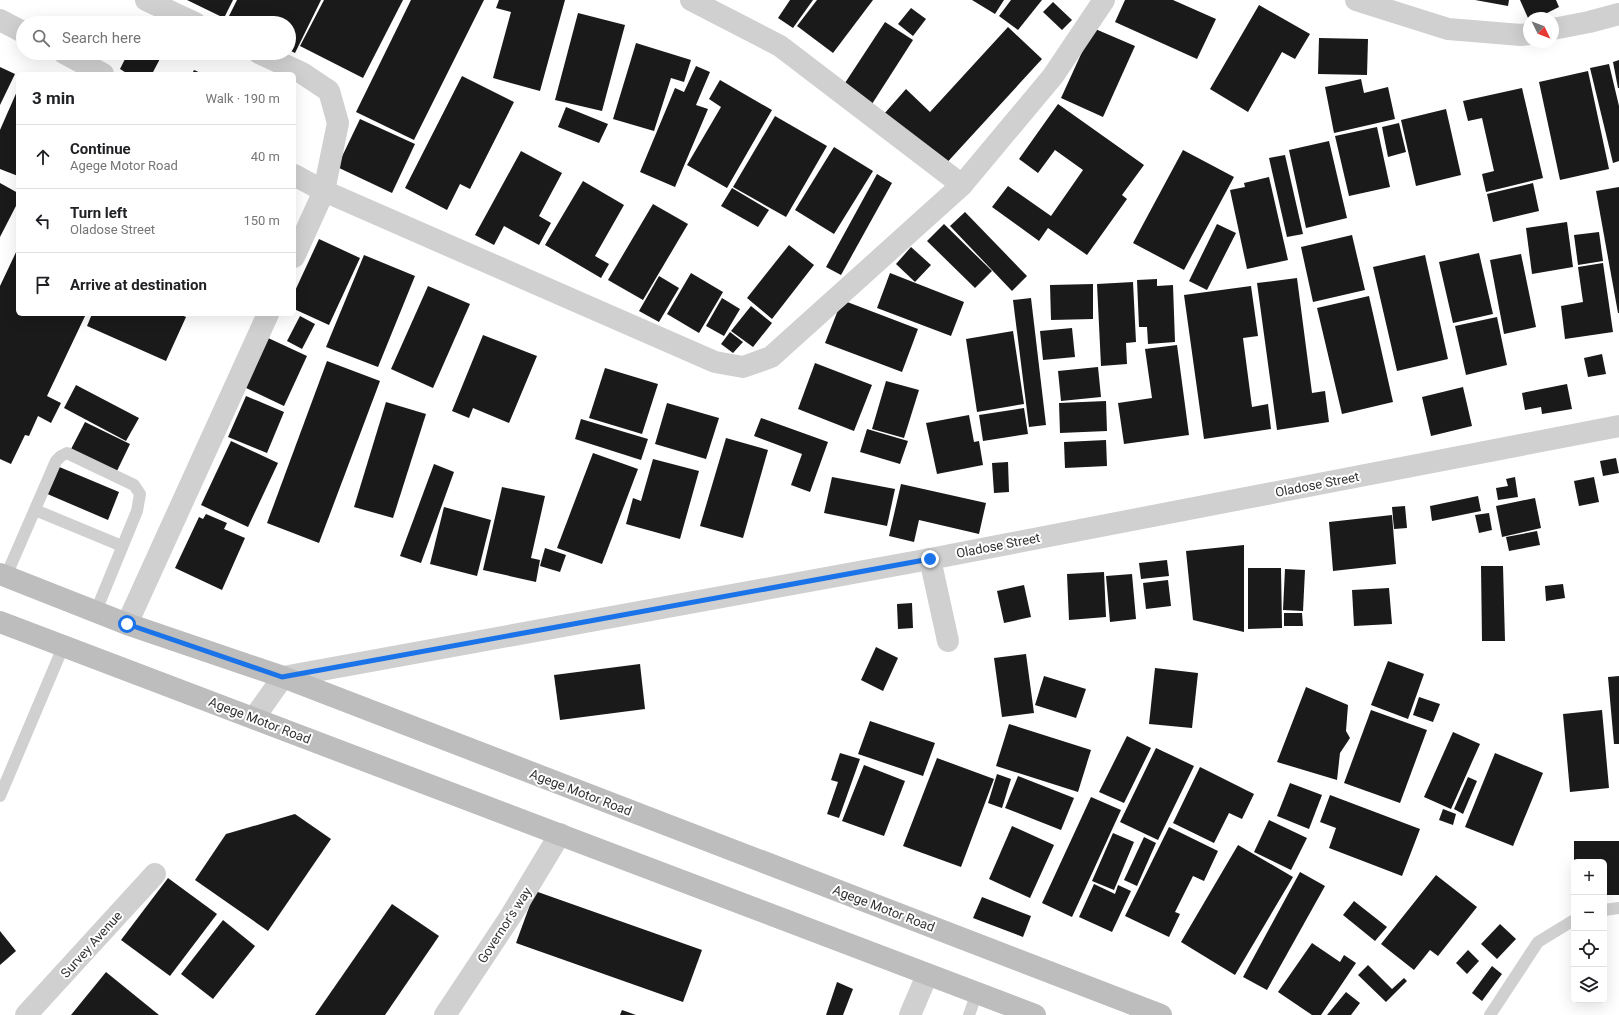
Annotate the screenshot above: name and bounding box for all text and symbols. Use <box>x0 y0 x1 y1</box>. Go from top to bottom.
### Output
north arrow <box>1523 12 1559 48</box>
search box <box>16 16 296 60</box>
icon: search <box>30 27 52 49</box>
text: Search here <box>62 29 141 47</box>
text: 3 min <box>32 88 75 108</box>
text: Walk · 190 m <box>205 91 280 106</box>
text: Continue <box>70 140 131 158</box>
icon: ahead <box>32 146 54 168</box>
text: 40 m <box>251 149 280 164</box>
text: Agege Motor Road <box>70 158 178 173</box>
text: Turn left <box>70 204 127 222</box>
icon: left <box>32 210 54 232</box>
text: 150 m <box>243 213 280 228</box>
text: Oladose Street <box>70 222 155 237</box>
icon: arrive <box>32 274 54 296</box>
text: Arrive at destination <box>70 276 207 294</box>
street label: Oladose Street <box>1274 469 1360 500</box>
street label: Oladose Street <box>955 530 1041 561</box>
route end <box>921 550 939 568</box>
route start <box>118 615 136 633</box>
street label: Agege Motor Road <box>207 694 313 747</box>
street label: Agege Motor Road <box>528 766 634 819</box>
map controls <box>1571 859 1607 1003</box>
button: + <box>1571 859 1607 895</box>
street label: Agege Motor Road <box>831 882 937 935</box>
street label: Governor's way <box>474 885 535 966</box>
button: − <box>1571 895 1607 931</box>
street label: Survey Avenue <box>58 908 125 981</box>
button: locate <box>1571 931 1607 967</box>
button: layers <box>1571 967 1607 1003</box>

